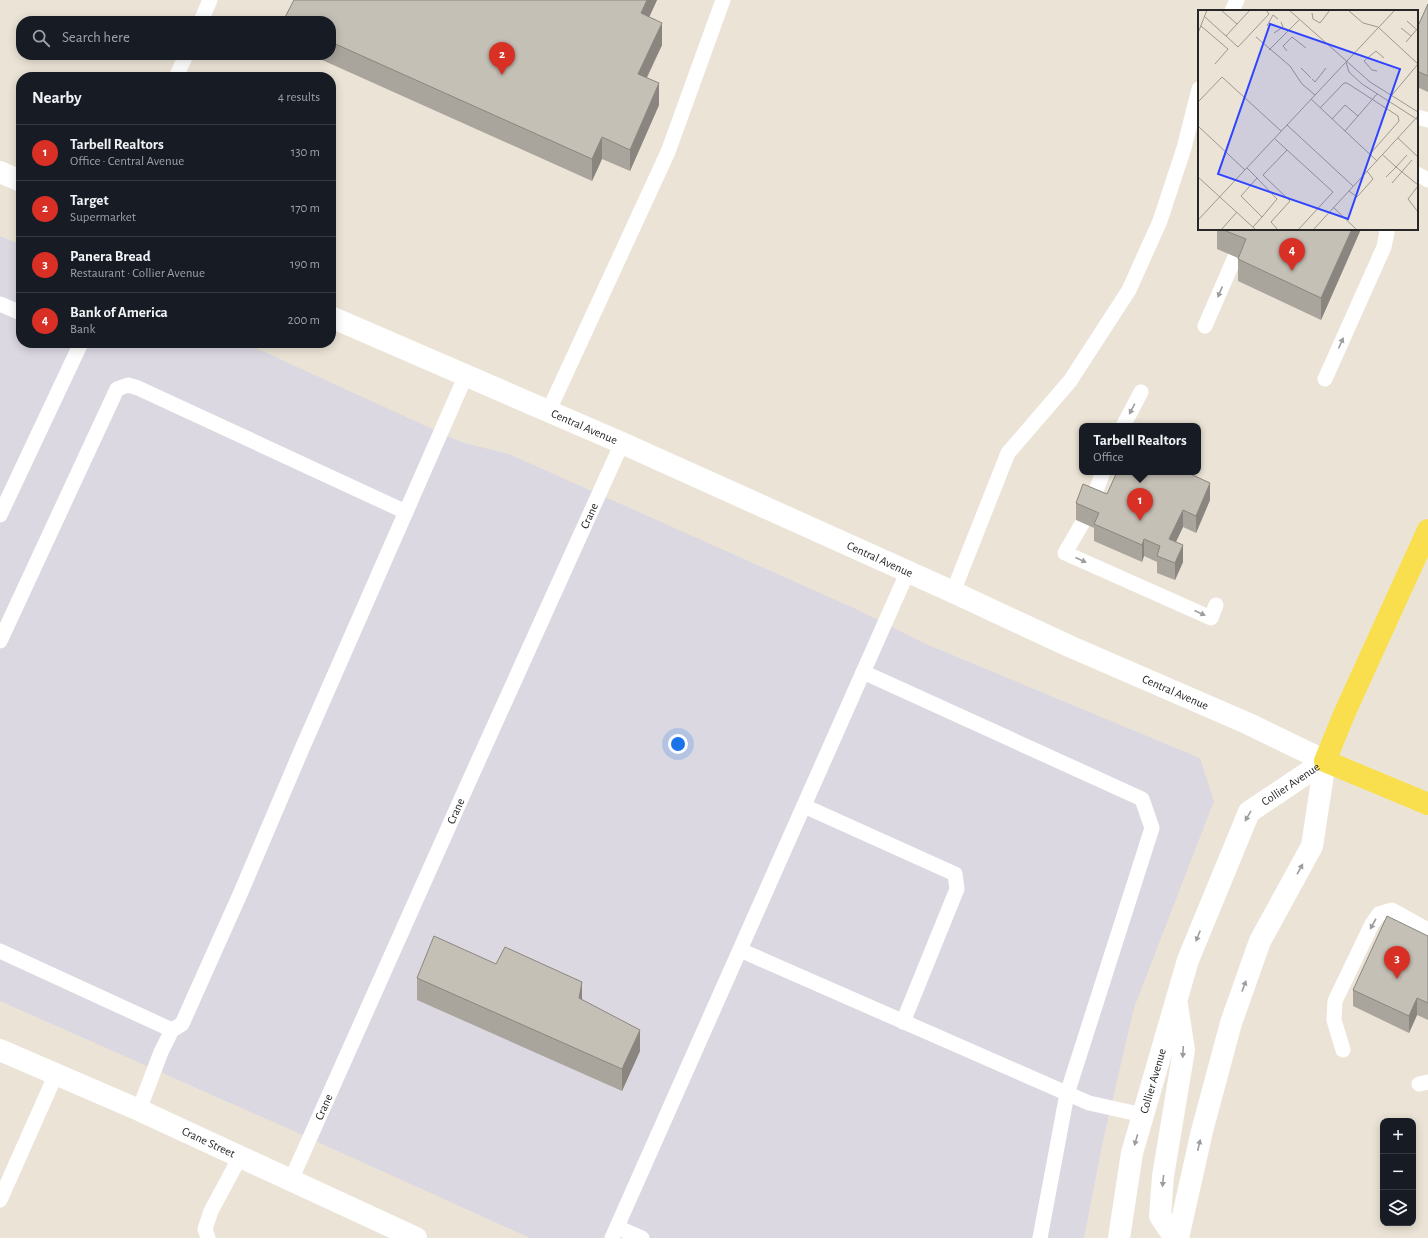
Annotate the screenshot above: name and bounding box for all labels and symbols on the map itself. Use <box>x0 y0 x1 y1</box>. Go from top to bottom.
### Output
inset map <box>1198 10 1418 230</box>
pin: 2 <box>489 42 515 75</box>
pin: 4 <box>1279 238 1305 271</box>
one-way arrow <box>1217 286 1223 297</box>
one-way arrow <box>1338 337 1344 349</box>
one-way arrow <box>1129 403 1135 415</box>
street label: Central Avenue <box>549 407 619 446</box>
pin: 1 <box>1127 488 1153 521</box>
street label: Crane <box>578 501 600 531</box>
street label: Central Avenue <box>845 539 915 579</box>
one-way arrow <box>1075 557 1087 563</box>
one-way arrow <box>1194 610 1205 616</box>
street label: Central Avenue <box>1140 673 1210 712</box>
your location <box>668 734 688 754</box>
street label: Collier Avenue <box>1259 760 1322 808</box>
street label: Crane <box>445 796 467 826</box>
one-way arrow <box>1245 810 1252 822</box>
one-way arrow <box>1296 863 1303 875</box>
one-way arrow <box>1369 918 1376 930</box>
one-way arrow <box>1195 930 1201 941</box>
pin: 3 <box>1384 946 1410 979</box>
one-way arrow <box>1241 980 1247 992</box>
one-way arrow <box>1180 1046 1186 1059</box>
street label: Collier Avenue <box>1138 1047 1168 1115</box>
street label: Crane <box>313 1092 335 1122</box>
street label: Crane Street <box>180 1125 237 1160</box>
one-way arrow <box>1133 1134 1139 1146</box>
one-way arrow <box>1196 1139 1202 1151</box>
one-way arrow <box>1160 1175 1166 1187</box>

